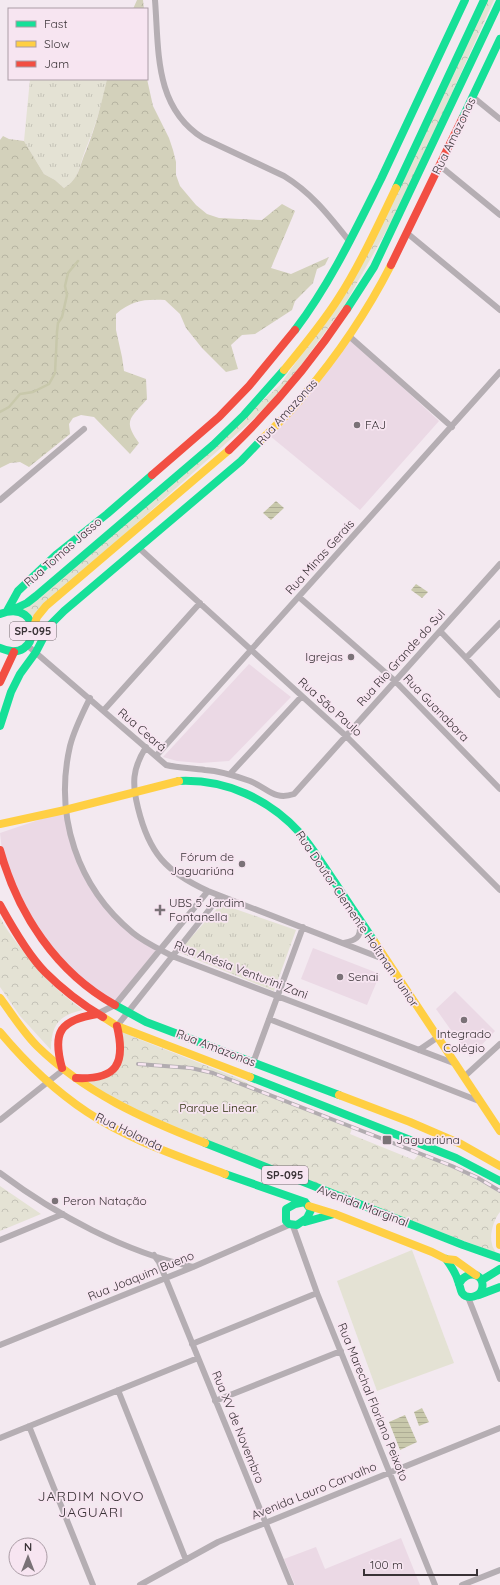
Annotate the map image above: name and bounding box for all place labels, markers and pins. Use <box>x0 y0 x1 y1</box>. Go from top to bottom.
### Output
place label: FAJ <box>365 417 386 432</box>
marker: FAJ <box>352 420 362 430</box>
place label: Igrejas <box>305 649 343 664</box>
marker: Igrejas <box>346 652 356 662</box>
place label: Fórum de Jaguariúna <box>170 849 234 878</box>
marker: Fórum de Jaguariúna <box>237 859 247 869</box>
place label: UBS 5 Jardim Fontanella <box>169 895 245 924</box>
marker: UBS 5 Jardim Fontanella <box>154 904 166 916</box>
place label: Senai <box>348 969 378 984</box>
marker: Senai <box>335 972 345 982</box>
marker: Integrado Colégio <box>459 1015 469 1025</box>
place label: Integrado Colégio <box>437 1026 491 1055</box>
place label: Jaguariúna <box>396 1132 460 1147</box>
marker: Jaguariúna <box>381 1134 393 1146</box>
place label: Peron Natação <box>63 1193 147 1208</box>
marker: Peron Natação <box>50 1196 60 1206</box>

